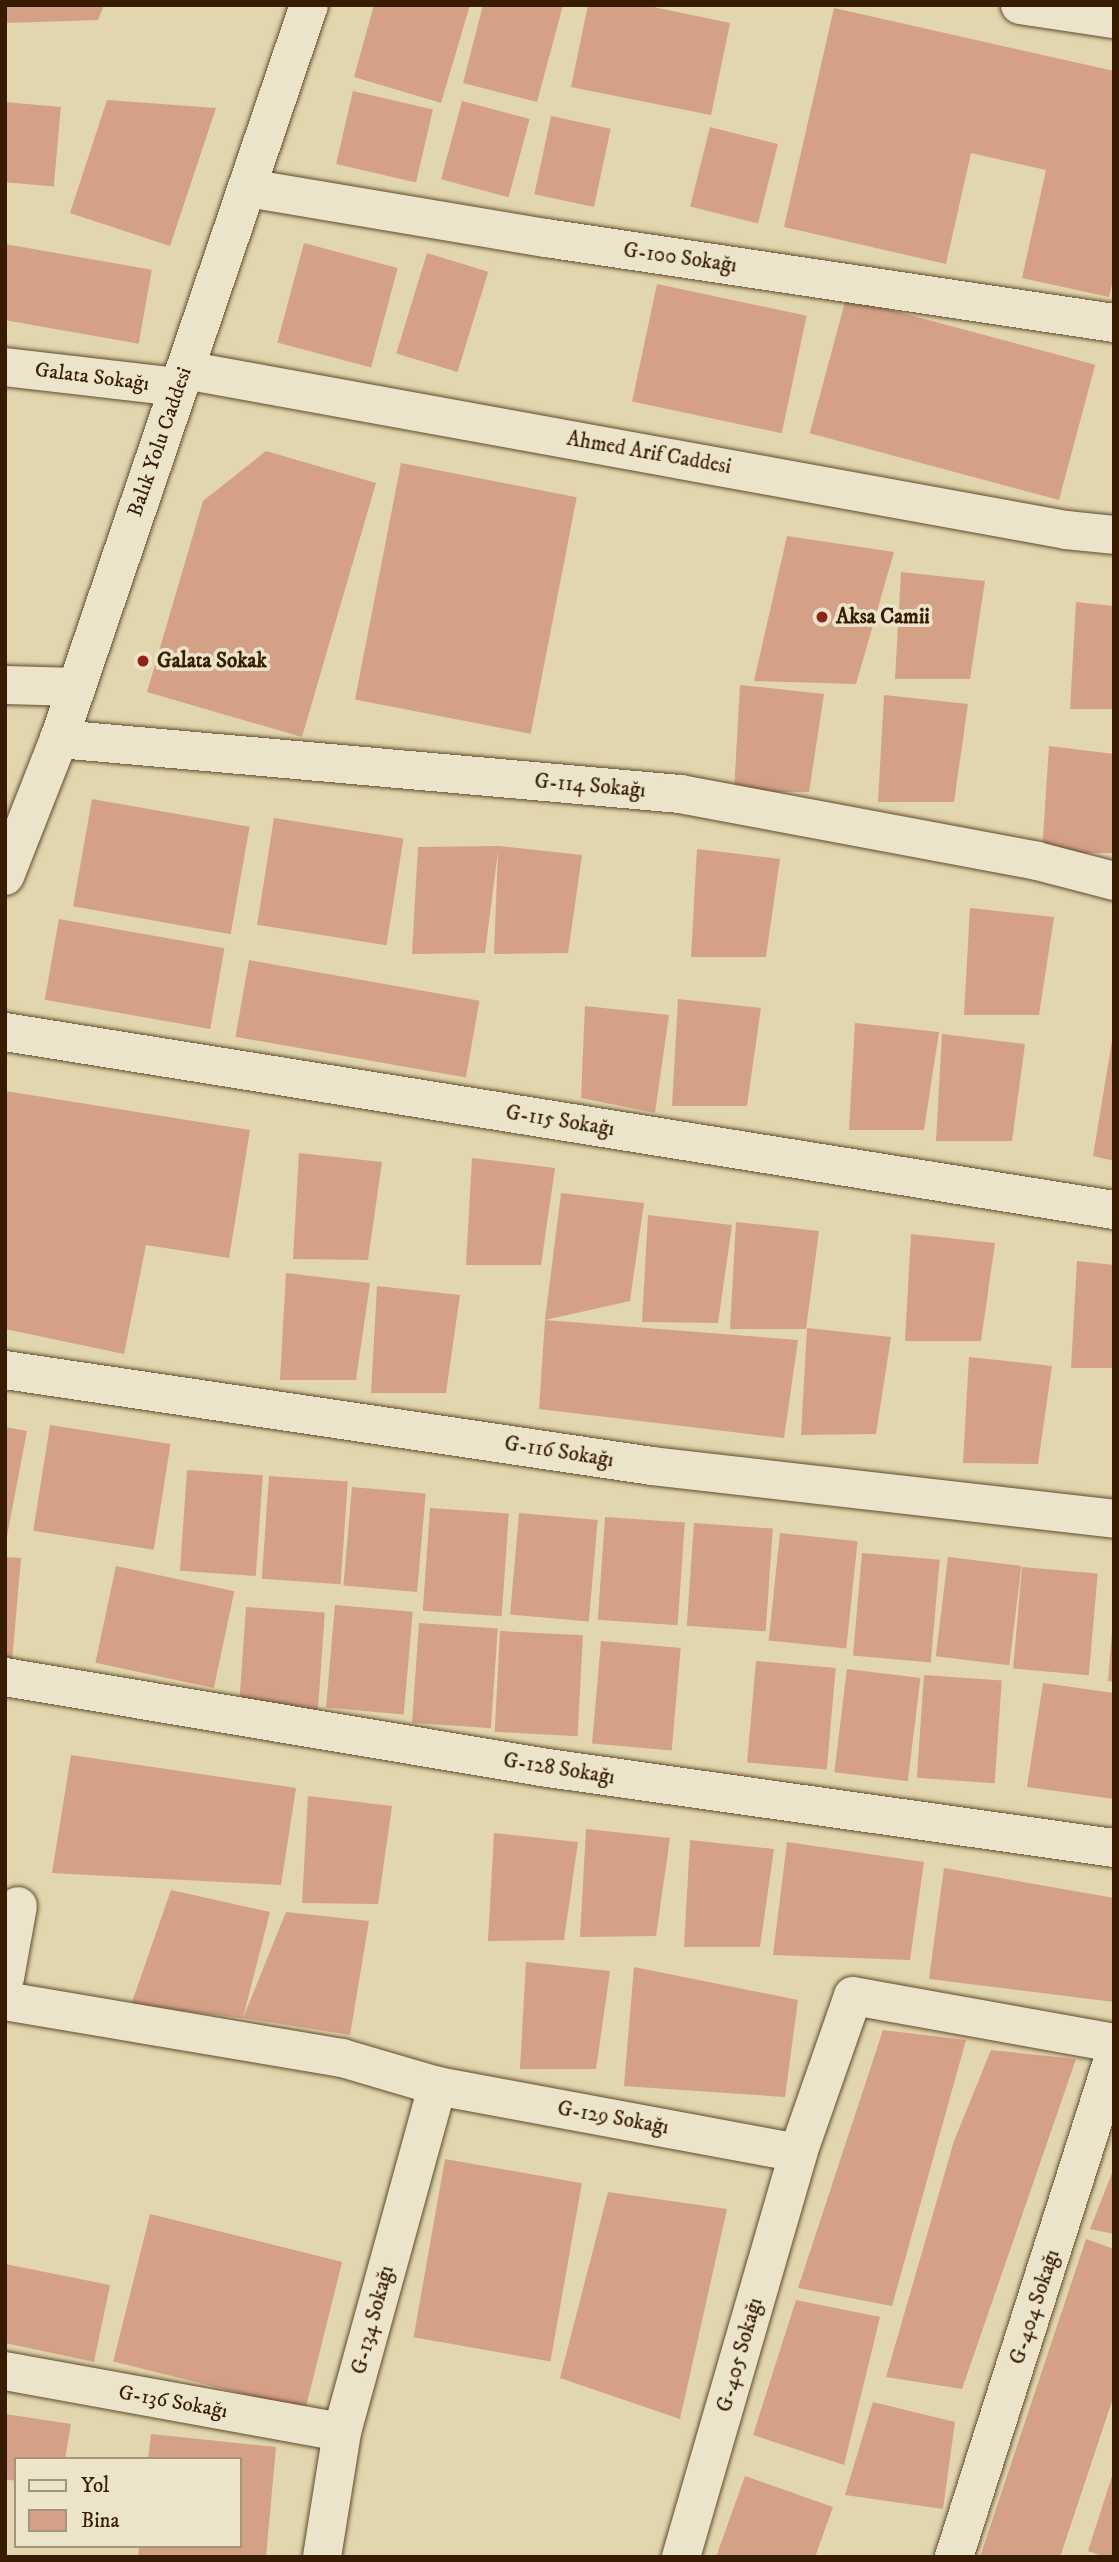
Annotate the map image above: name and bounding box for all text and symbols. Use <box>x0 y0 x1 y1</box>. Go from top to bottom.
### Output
street label: G-100 Sokağı <box>622 238 738 278</box>
street label: Galata Sokağı <box>33 357 151 397</box>
street label: Balık Yolu Caddesi <box>123 364 197 520</box>
street label: Ahmed Arif Caddesi <box>565 426 733 480</box>
place label: Aksa Camii <box>836 604 930 630</box>
marker: Aksa Camii <box>814 609 830 625</box>
place label: Galata Sokak <box>157 648 267 674</box>
marker: Galata Sokak <box>135 653 151 669</box>
street label: G-114 Sokağı <box>533 769 647 803</box>
street label: G-115 Sokağı <box>504 1100 616 1142</box>
street label: G-116 Sokağı <box>503 1431 615 1473</box>
street label: G-128 Sokağı <box>502 1748 616 1790</box>
street label: G-129 Sokağı <box>555 2096 671 2140</box>
street label: G-404 Sokağı <box>1005 2246 1065 2368</box>
street label: G-134 Sokağı <box>346 2263 400 2377</box>
street label: G-405 Sokağı <box>712 2295 768 2415</box>
street label: G-136 Sokağı <box>116 2380 230 2424</box>
legend <box>14 2457 242 2548</box>
text: Yol <box>81 2473 109 2499</box>
text: Bina <box>81 2508 120 2534</box>

